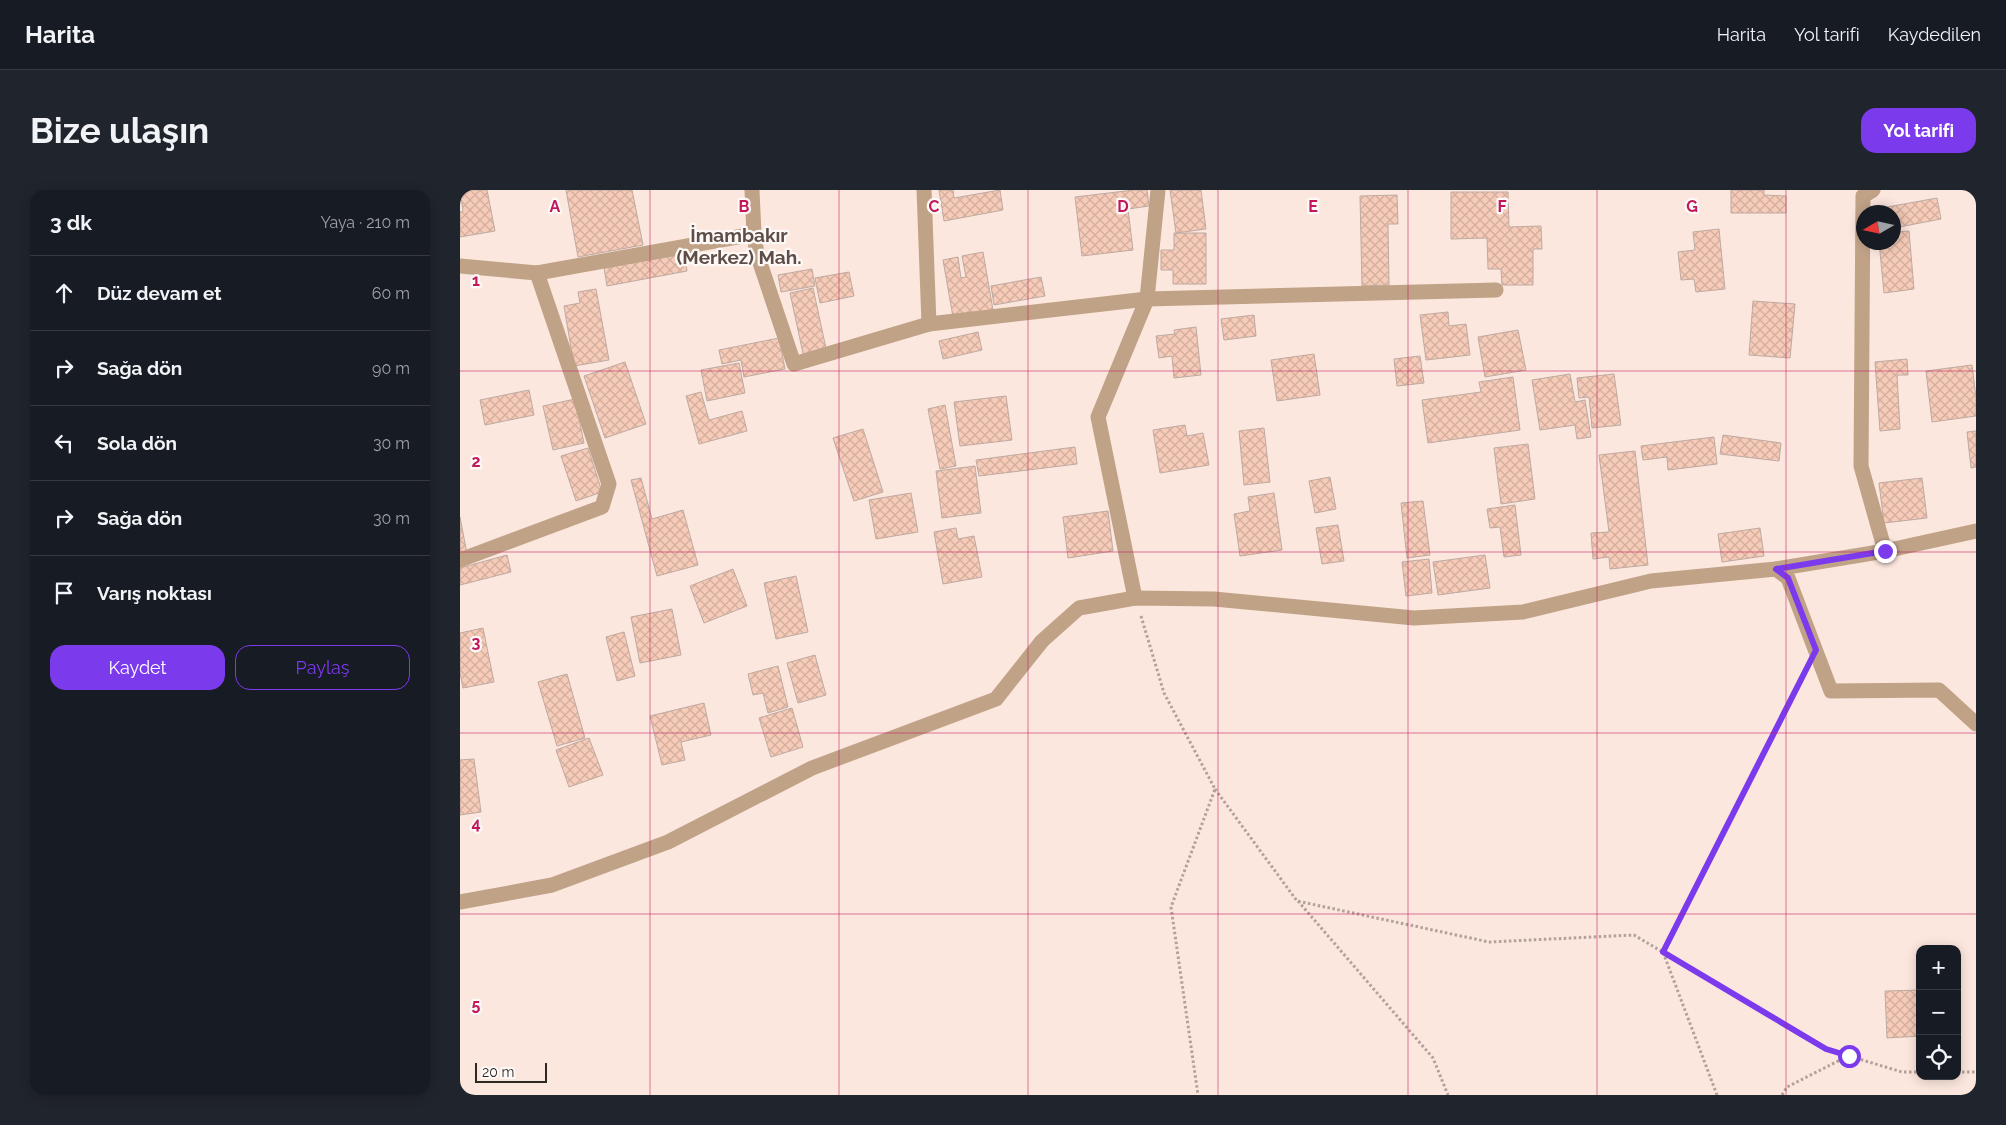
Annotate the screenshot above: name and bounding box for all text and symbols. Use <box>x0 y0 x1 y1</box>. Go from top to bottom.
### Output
text: Harita <box>25 20 95 49</box>
text: Harita <box>1717 24 1766 45</box>
text: Yol tarifi <box>1794 24 1860 45</box>
text: Kaydedilen <box>1888 24 1981 45</box>
button: Yol tarifi <box>1861 108 1976 153</box>
text: Bize ulaşın <box>30 110 209 151</box>
text: A <box>550 197 561 216</box>
text: B <box>739 197 750 216</box>
text: C <box>929 197 940 216</box>
text: D <box>1117 197 1129 216</box>
text: E <box>1308 197 1318 216</box>
text: F <box>1497 197 1507 216</box>
text: G <box>1686 197 1698 216</box>
north arrow <box>1856 205 1901 250</box>
text: 3 dk <box>50 210 92 235</box>
text: Yaya · 210 m <box>320 213 410 232</box>
district label: İmambakır (Merkez) Mah. <box>676 224 802 268</box>
text: 1 <box>472 271 480 290</box>
icon: ahead <box>50 279 78 307</box>
text: Düz devam et <box>97 282 222 304</box>
text: 60 m <box>372 284 410 303</box>
icon: right <box>50 354 78 382</box>
text: Sağa dön <box>97 357 182 379</box>
text: 90 m <box>372 359 410 378</box>
icon: left <box>50 429 78 457</box>
text: Sola dön <box>97 432 177 454</box>
text: 30 m <box>373 434 410 453</box>
text: 2 <box>471 452 481 471</box>
icon: right <box>50 504 78 532</box>
text: Sağa dön <box>97 507 182 529</box>
text: 30 m <box>373 509 410 528</box>
route end <box>1874 540 1897 563</box>
icon: arrive <box>50 579 78 607</box>
text: Varış noktası <box>97 582 212 604</box>
text: 3 <box>472 633 481 652</box>
button: Kaydet <box>50 645 225 690</box>
button: Paylaş <box>235 645 410 690</box>
text: 4 <box>471 814 481 833</box>
map controls <box>1916 945 1961 1080</box>
button: + <box>1916 945 1961 990</box>
button: − <box>1916 990 1961 1035</box>
text: 5 <box>472 995 481 1014</box>
button: locate <box>1916 1035 1961 1080</box>
route start <box>1838 1045 1861 1068</box>
scale bar <box>475 1060 548 1083</box>
text: 20 m <box>482 1064 514 1080</box>

